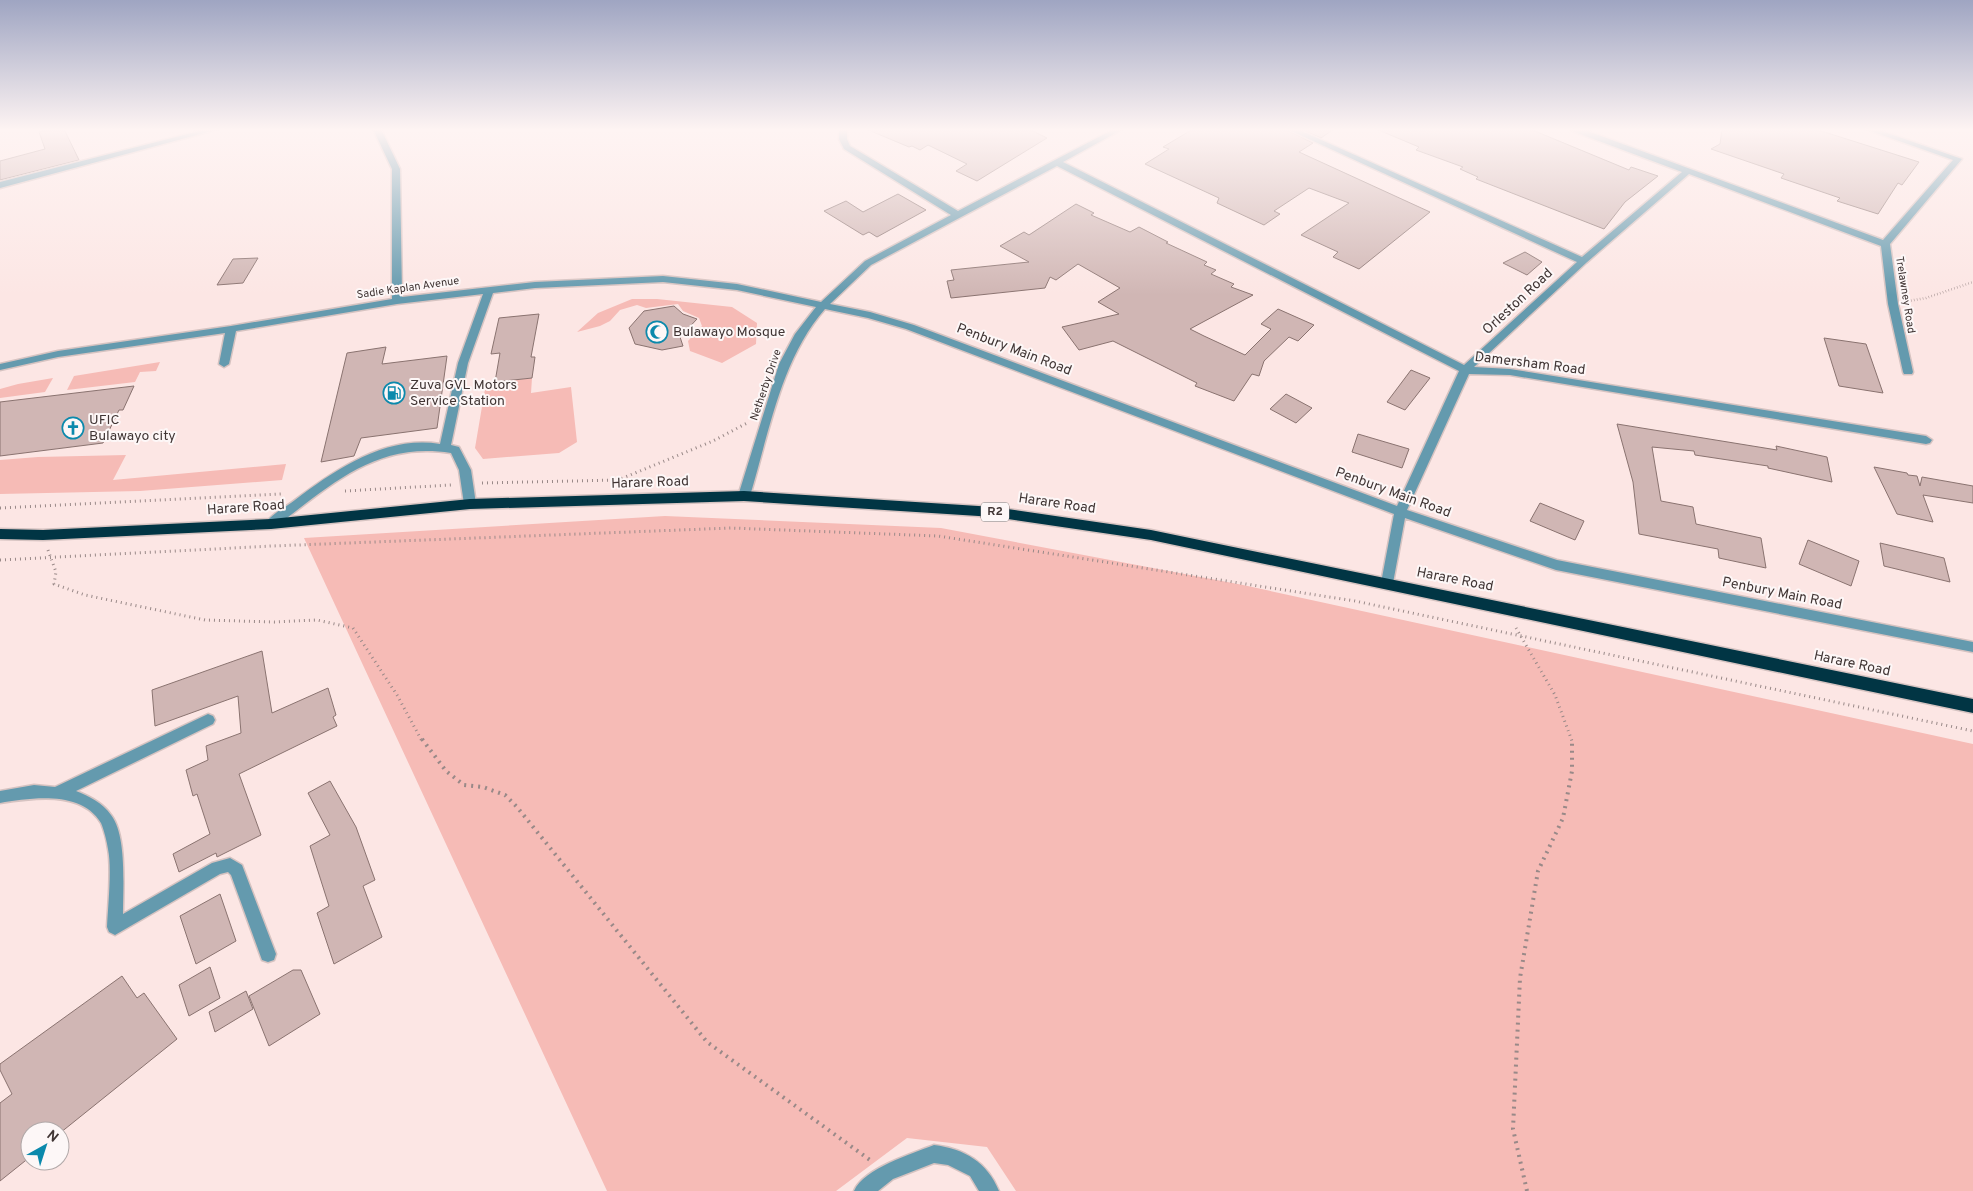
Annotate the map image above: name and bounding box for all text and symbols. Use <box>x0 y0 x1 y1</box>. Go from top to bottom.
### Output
street label: Trelawney Road <box>1892 256 1918 334</box>
street label: Orleston Road <box>1479 265 1557 339</box>
street label: Sadie Kaplan Avenue <box>356 274 460 302</box>
mosque icon: Bulawayo Mosque <box>645 320 669 344</box>
street label: Penbury Main Road <box>954 320 1074 380</box>
place label: Bulawayo Mosque <box>673 324 785 341</box>
street label: Netherby Drive <box>747 347 785 423</box>
street label: Damersham Road <box>1474 349 1586 379</box>
place label: Zuva GVL Motors Service Station <box>410 377 517 410</box>
fuel station icon: Zuva GVL Motors Service Station <box>382 381 406 405</box>
place label: UFIC Bulawayo city <box>89 412 176 445</box>
church icon: UFIC Bulawayo city <box>61 416 85 440</box>
street label: Penbury Main Road <box>1333 464 1453 522</box>
street label: Harare Road <box>611 473 689 493</box>
street label: Harare Road <box>1017 490 1097 518</box>
street label: Harare Road <box>207 497 285 519</box>
road number: R2 <box>981 502 1009 522</box>
street label: Harare Road <box>1415 564 1495 596</box>
street label: Penbury Main Road <box>1721 574 1843 614</box>
street label: Harare Road <box>1812 648 1892 680</box>
north arrow <box>20 1121 70 1171</box>
text: N <box>43 1127 61 1147</box>

